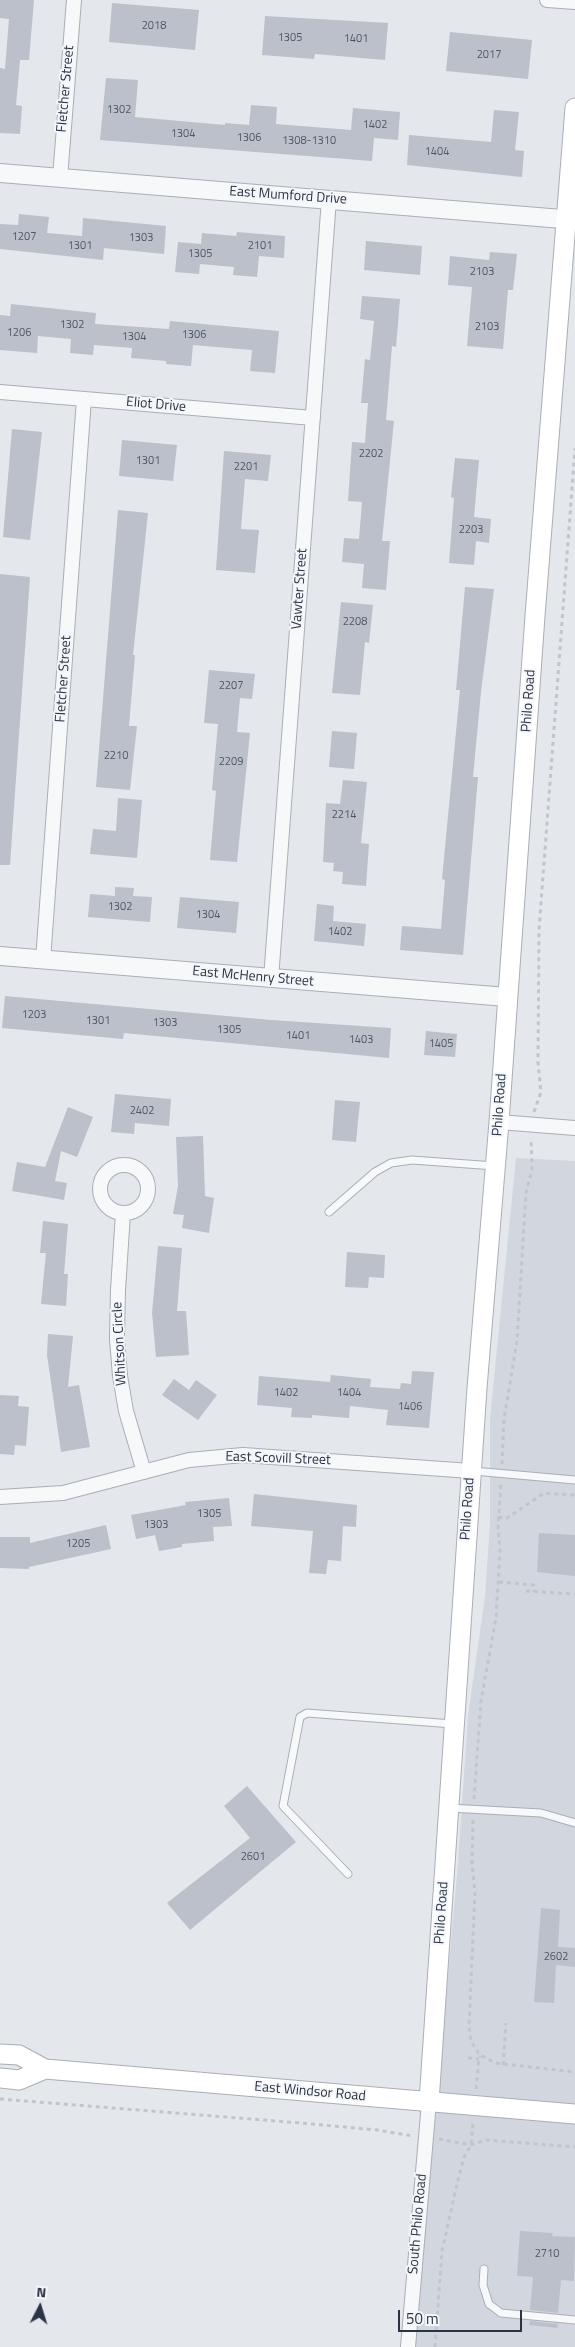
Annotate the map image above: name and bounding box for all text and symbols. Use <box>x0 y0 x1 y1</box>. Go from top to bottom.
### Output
house number: 2018 <box>142 19 166 33</box>
house number: 1305 <box>278 31 302 45</box>
house number: 1401 <box>344 32 368 46</box>
street label: Fletcher Street <box>54 45 78 133</box>
house number: 2017 <box>477 48 501 62</box>
house number: 1302 <box>107 103 131 117</box>
house number: 1402 <box>363 118 387 132</box>
house number: 1304 <box>171 127 195 141</box>
house number: 1306 <box>237 131 261 145</box>
house number: 1308-1310 <box>282 134 336 148</box>
house number: 1404 <box>425 145 449 159</box>
street label: East Mumford Drive <box>229 184 347 208</box>
house number: 1207 <box>12 230 36 244</box>
house number: 1303 <box>129 231 153 245</box>
house number: 1301 <box>68 239 92 253</box>
house number: 2101 <box>248 239 272 253</box>
house number: 1305 <box>188 247 212 261</box>
house number: 2103 <box>470 265 494 279</box>
house number: 1302 <box>60 318 84 332</box>
house number: 2103 <box>475 320 499 334</box>
house number: 1206 <box>7 326 31 340</box>
house number: 1306 <box>182 328 206 342</box>
house number: 1304 <box>122 330 146 344</box>
street label: Eliot Drive <box>125 394 187 416</box>
house number: 2202 <box>359 447 383 461</box>
house number: 1301 <box>136 454 160 468</box>
house number: 2201 <box>234 460 258 474</box>
house number: 2203 <box>459 523 483 537</box>
street label: Vawter Street <box>289 548 311 630</box>
house number: 2208 <box>343 615 367 629</box>
street label: Fletcher Street <box>53 635 75 723</box>
street label: Philo Road <box>518 669 540 733</box>
house number: 2207 <box>219 679 243 693</box>
house number: 2210 <box>104 749 128 763</box>
house number: 2209 <box>219 755 243 769</box>
house number: 2214 <box>332 808 356 822</box>
house number: 1302 <box>108 900 132 914</box>
house number: 1304 <box>196 908 220 922</box>
house number: 1402 <box>328 925 352 939</box>
street label: East McHenry Street <box>192 963 314 991</box>
house number: 1203 <box>22 1008 46 1022</box>
house number: 1301 <box>86 1014 110 1028</box>
house number: 1303 <box>153 1016 177 1030</box>
house number: 1305 <box>217 1023 241 1037</box>
house number: 1401 <box>286 1029 310 1043</box>
house number: 1403 <box>349 1033 373 1047</box>
house number: 1405 <box>429 1037 453 1051</box>
street label: Philo Road <box>489 1073 511 1137</box>
house number: 2402 <box>130 1104 154 1118</box>
street label: Whitson Circle <box>109 1302 131 1386</box>
house number: 1402 <box>274 1386 298 1400</box>
house number: 1404 <box>337 1386 361 1400</box>
house number: 1406 <box>398 1400 422 1414</box>
street label: East Scovill Street <box>225 1449 331 1469</box>
street label: Philo Road <box>457 1477 479 1541</box>
house number: 1305 <box>197 1507 221 1521</box>
house number: 1303 <box>144 1518 168 1532</box>
house number: 1205 <box>66 1537 90 1551</box>
house number: 2601 <box>241 1850 265 1864</box>
street label: Philo Road <box>431 1881 453 1945</box>
house number: 2602 <box>544 1950 568 1964</box>
street label: East Windsor Road <box>254 2079 366 2105</box>
street label: South Philo Road <box>405 2173 431 2275</box>
house number: 2710 <box>535 2247 559 2261</box>
text: N <box>36 2281 47 2302</box>
north arrow <box>15 2282 65 2332</box>
scale bar <box>400 2300 524 2332</box>
text: 50 m <box>406 2307 439 2330</box>

